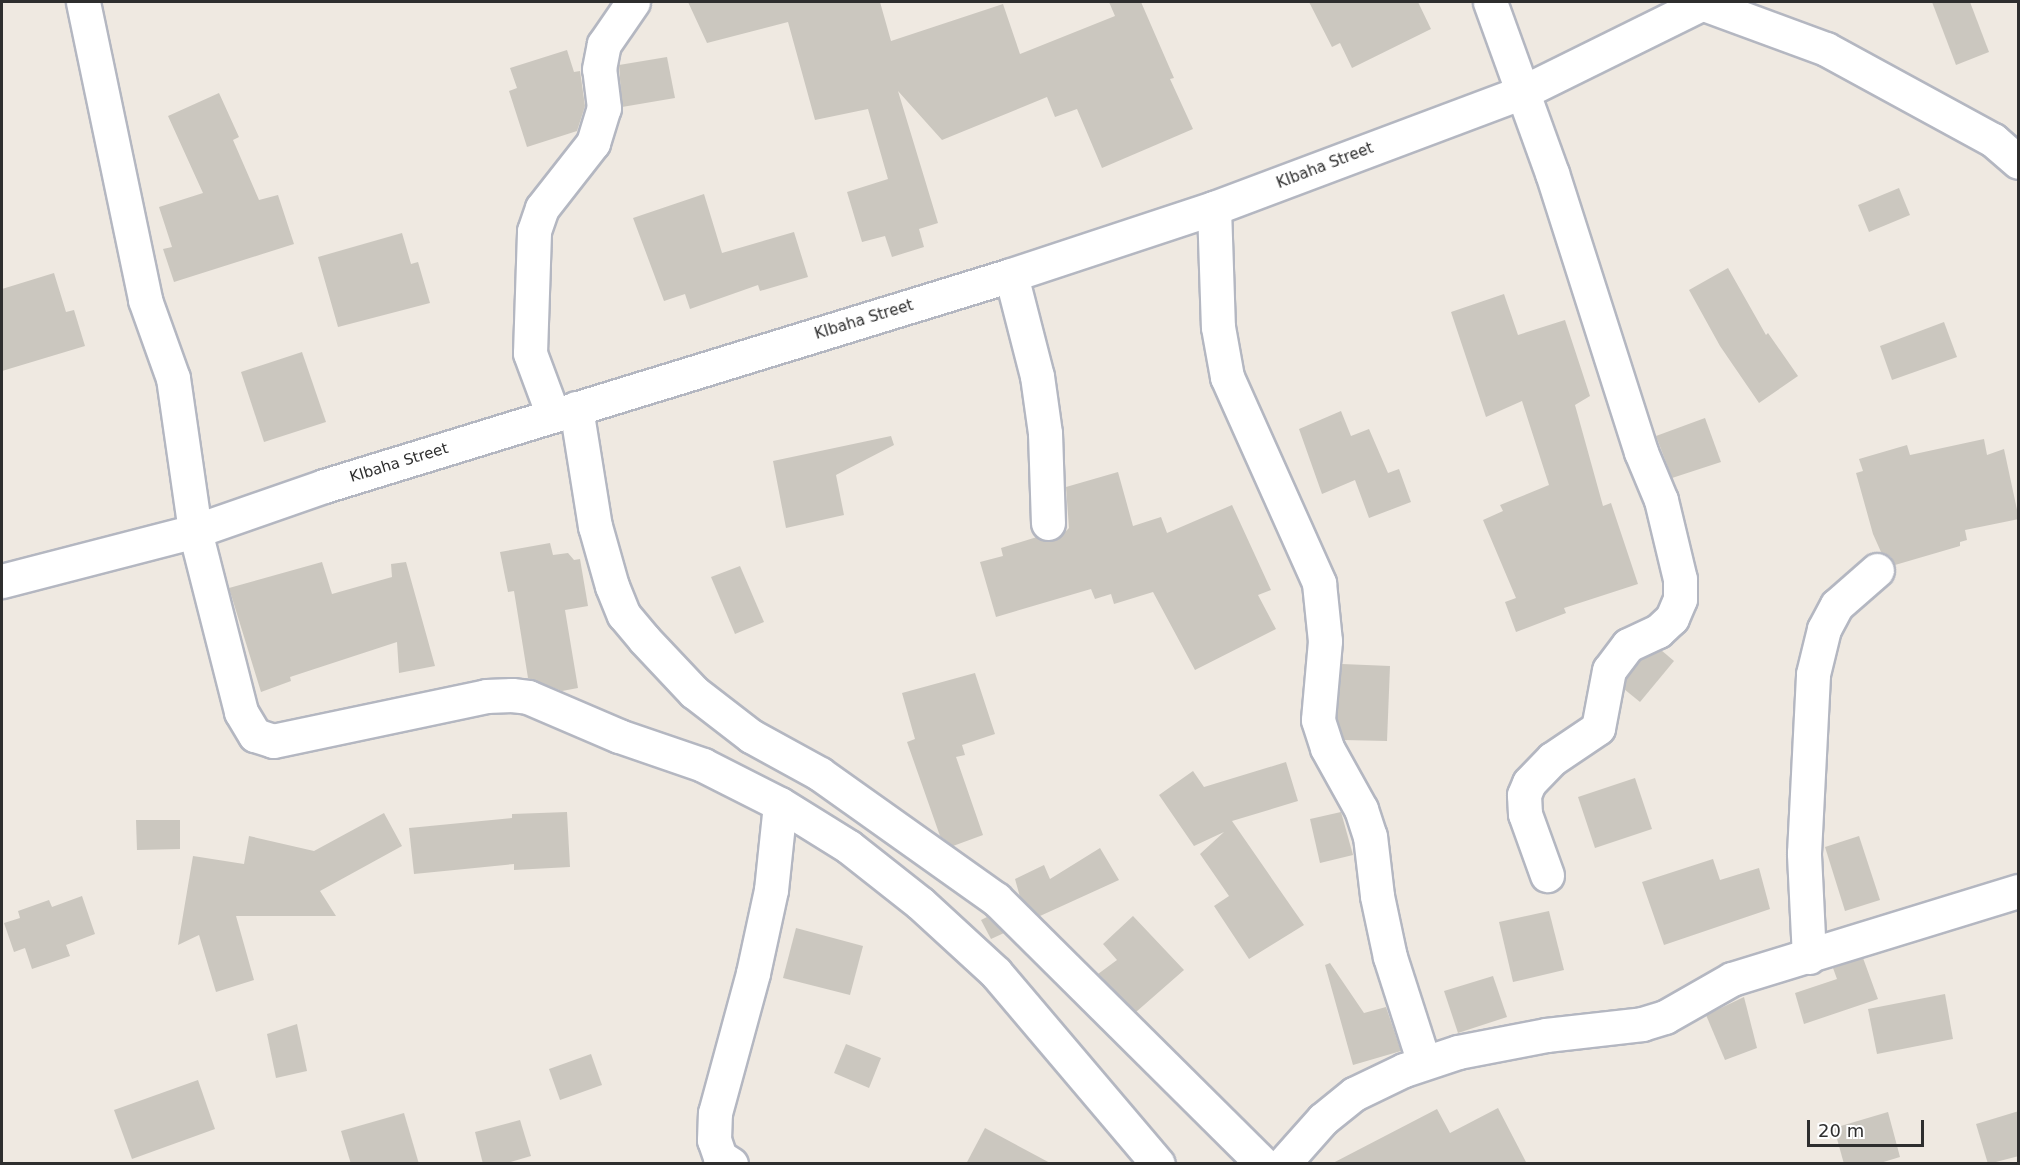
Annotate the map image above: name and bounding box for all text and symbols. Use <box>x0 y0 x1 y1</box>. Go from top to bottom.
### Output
street label: KIbaha Street <box>1274 139 1376 193</box>
street label: KIbaha Street <box>813 296 915 344</box>
street label: KIbaha Street <box>348 439 450 487</box>
scale bar <box>1810 1108 1927 1146</box>
text: 20 m <box>1818 1120 1864 1141</box>

